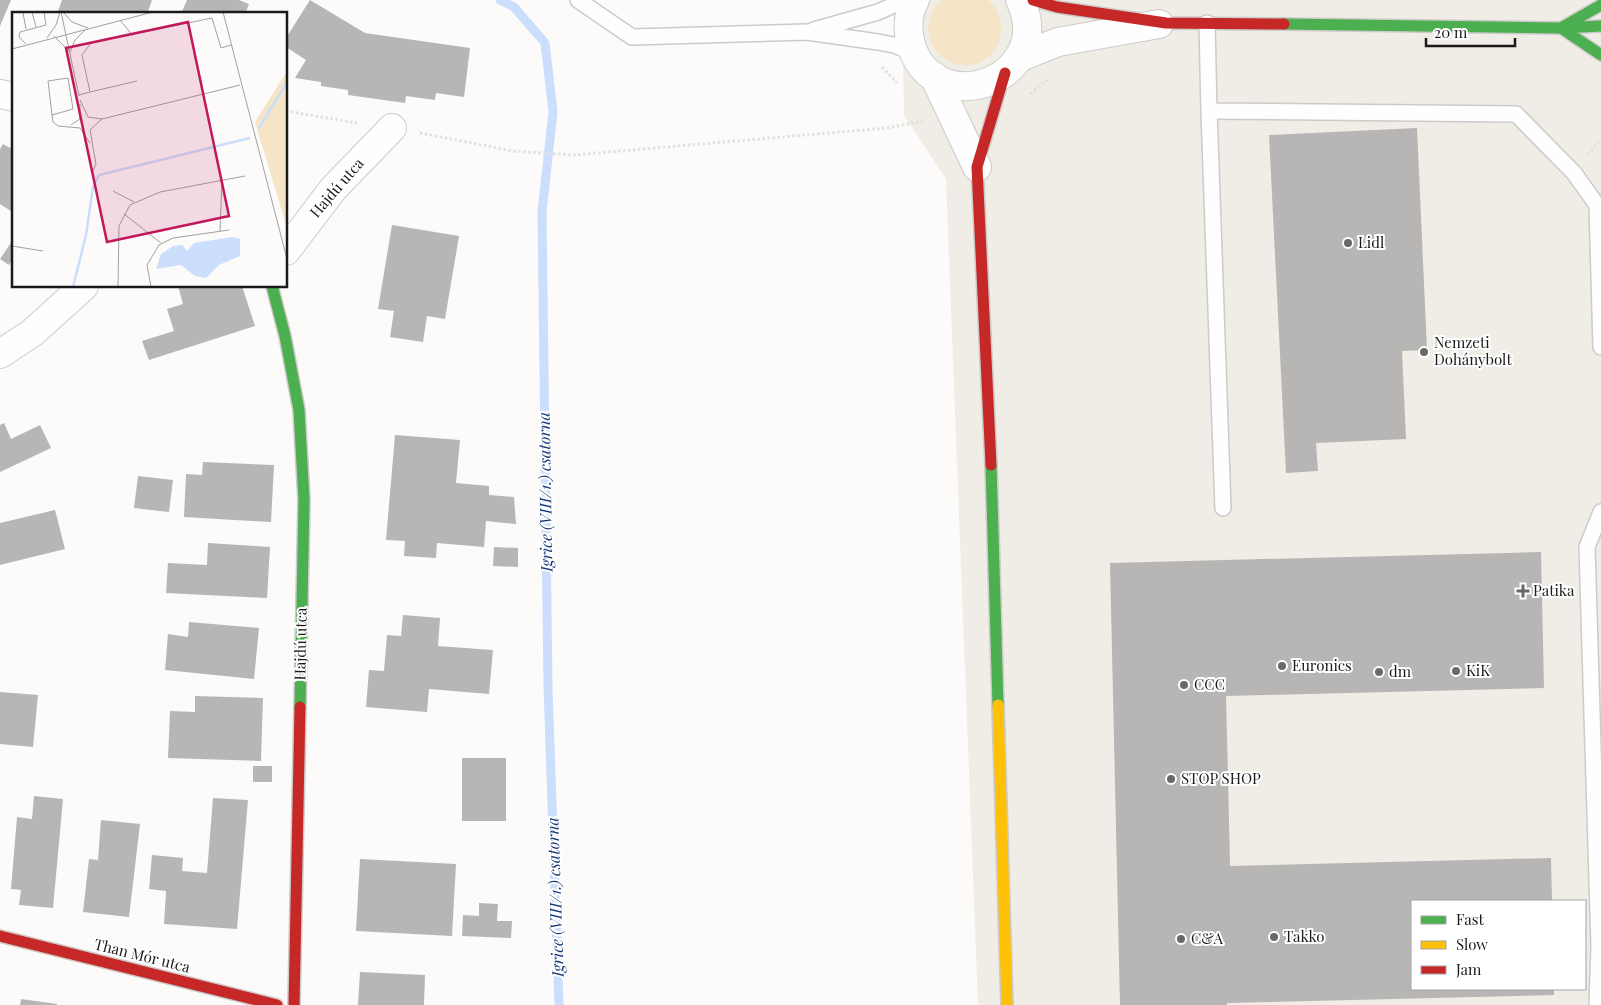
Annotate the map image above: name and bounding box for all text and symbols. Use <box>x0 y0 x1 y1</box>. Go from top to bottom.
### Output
inset map <box>12 12 288 288</box>
scale bar <box>1426 15 1515 47</box>
text: 20 m <box>1434 22 1468 42</box>
street label: Hajdú utca <box>305 153 368 221</box>
place label: Lidl <box>1358 232 1384 252</box>
marker: Lidl <box>1342 237 1354 249</box>
place label: Nemzeti Dohánybolt <box>1434 332 1512 369</box>
marker: Nemzeti Dohánybolt <box>1418 346 1430 358</box>
water label: Igrice (VIII/1.) csatorna <box>533 412 556 573</box>
place label: Patika <box>1533 580 1575 600</box>
marker: Patika <box>1517 585 1529 597</box>
street label: Hajdú utca <box>289 607 311 681</box>
place label: Euronics <box>1292 655 1352 675</box>
marker: Euronics <box>1276 660 1288 672</box>
place label: KiK <box>1466 660 1490 680</box>
place label: dm <box>1389 661 1412 681</box>
marker: KiK <box>1450 665 1462 677</box>
marker: dm <box>1373 666 1385 678</box>
place label: CCC <box>1194 674 1225 694</box>
marker: CCC <box>1178 679 1190 691</box>
place label: STOP SHOP <box>1181 768 1261 788</box>
marker: STOP SHOP <box>1165 773 1177 785</box>
water label: Igrice (VIII/1.) csatorna <box>541 817 568 978</box>
legend <box>1411 900 1586 990</box>
text: Fast <box>1456 909 1485 929</box>
place label: Takko <box>1284 926 1324 946</box>
place label: C&A <box>1191 928 1223 948</box>
marker: Takko <box>1268 931 1280 943</box>
street label: Than Mór utca <box>92 933 193 977</box>
marker: C&A <box>1175 933 1187 945</box>
text: Slow <box>1456 934 1488 954</box>
text: Jam <box>1455 959 1482 979</box>

